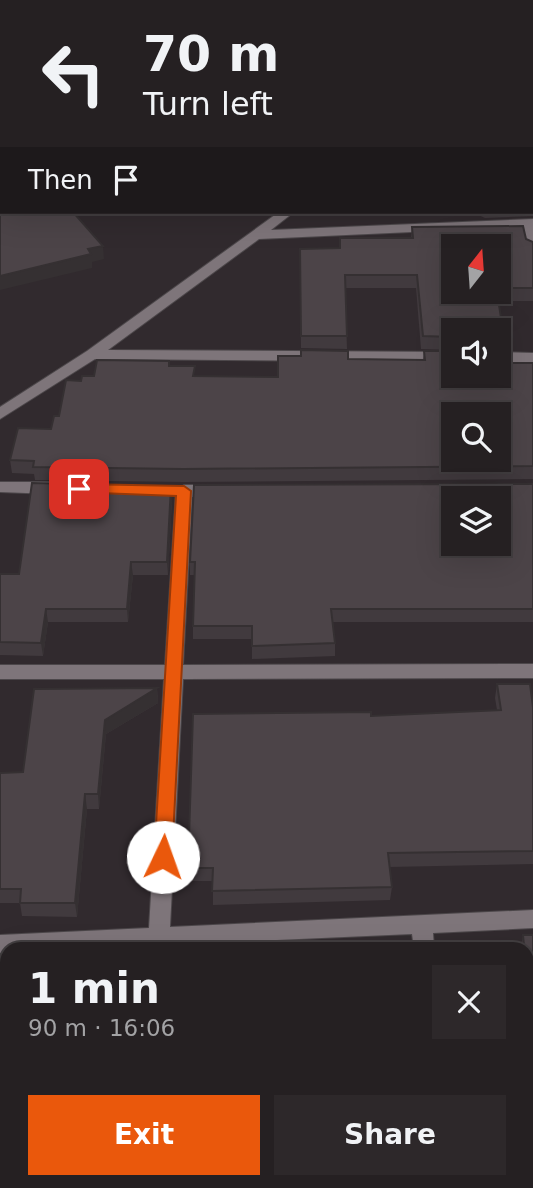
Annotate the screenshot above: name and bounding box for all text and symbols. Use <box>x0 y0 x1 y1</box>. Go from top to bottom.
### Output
text: 70 m <box>143 26 279 83</box>
icon: left <box>28 28 119 119</box>
text: Turn left <box>143 85 273 123</box>
icon: arrive <box>107 161 145 199</box>
text: Then <box>28 165 93 195</box>
north arrow <box>441 234 511 304</box>
map controls <box>441 234 511 556</box>
button: sound <box>441 318 511 388</box>
button: search <box>441 402 511 472</box>
pin <box>49 459 109 519</box>
icon: arrive <box>60 470 98 508</box>
button: layers <box>441 486 511 556</box>
position arrow <box>126 820 200 894</box>
text: 1 min <box>28 964 160 1013</box>
button: close <box>432 965 506 1039</box>
text: 90 m · 16:06 <box>28 1015 175 1041</box>
button: Exit <box>28 1095 260 1175</box>
button: Share <box>274 1095 506 1175</box>

